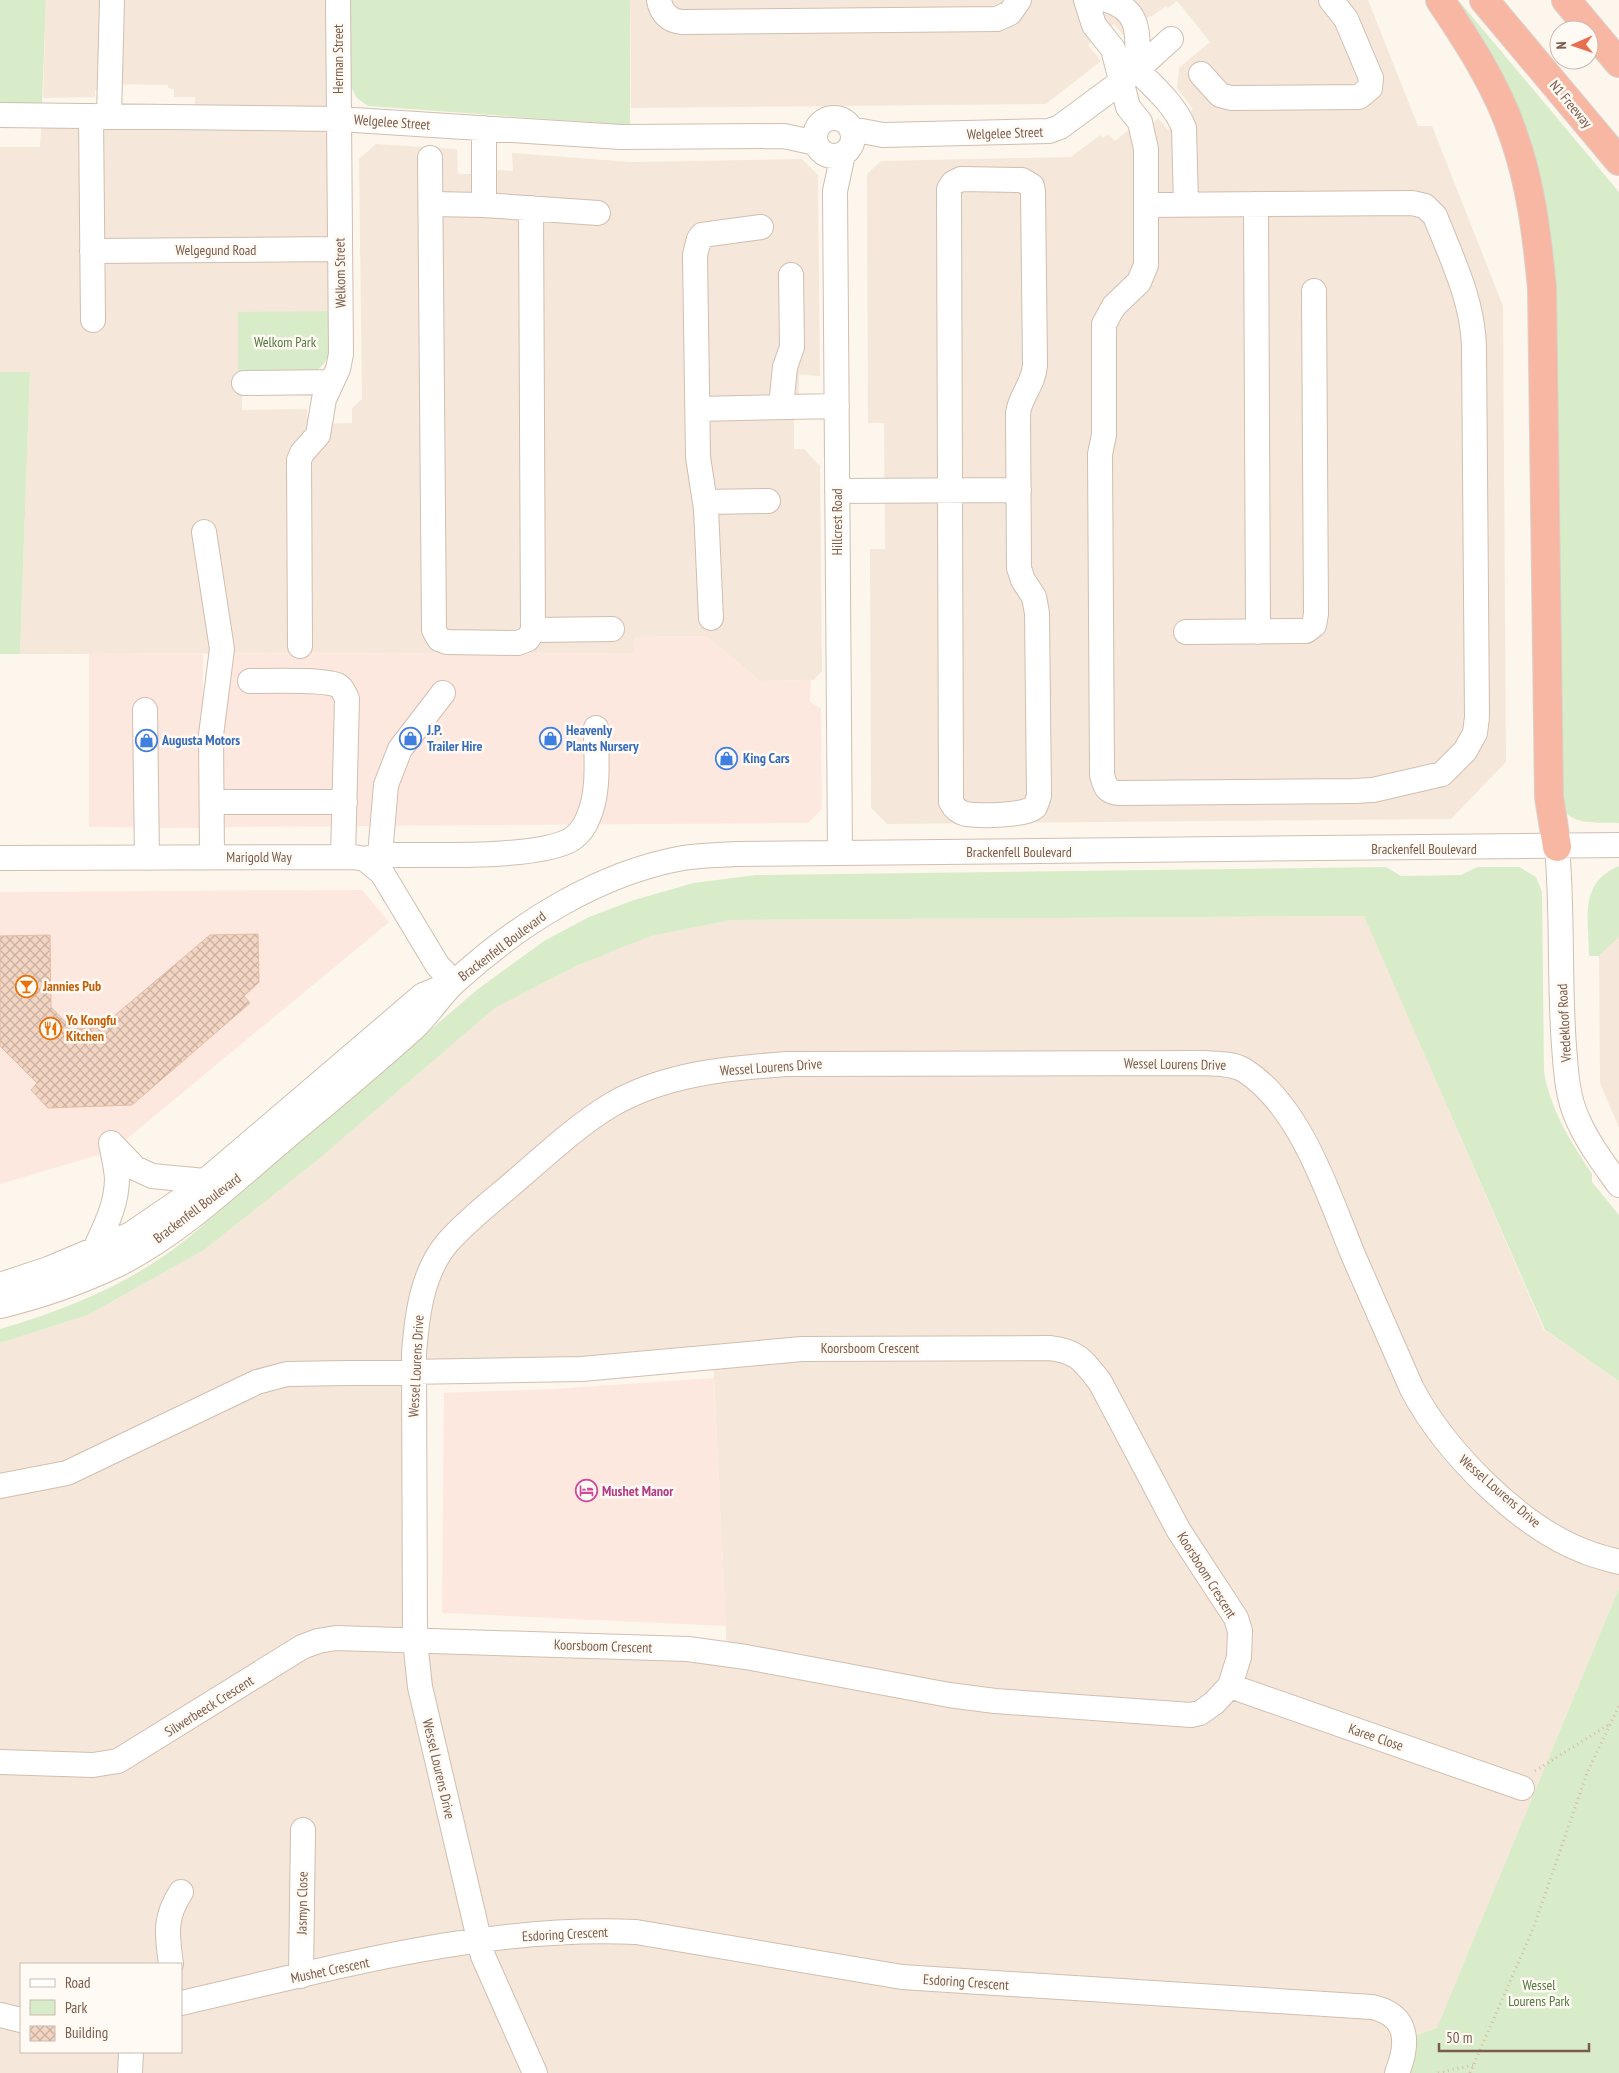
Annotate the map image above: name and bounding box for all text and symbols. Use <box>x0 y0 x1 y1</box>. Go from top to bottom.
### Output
north arrow <box>1549 20 1599 70</box>
street label: Herman Street <box>329 24 347 94</box>
text: N <box>1552 41 1570 50</box>
street label: N1 Freeway <box>1546 76 1597 132</box>
street label: Welgelee Street <box>353 110 431 134</box>
street label: Welgelee Street <box>966 123 1044 143</box>
street label: Welkom Street <box>330 238 350 308</box>
street label: Welgegund Road <box>176 241 256 259</box>
park label: Welkom Park <box>254 333 317 351</box>
street label: Hillcrest Road <box>828 488 846 556</box>
place label: J.P. Trailer Hire <box>426 721 483 755</box>
place label: Heavenly Plants Nursery <box>566 721 639 755</box>
shop icon: J.P. Trailer Hire <box>399 726 423 750</box>
shop icon: Heavenly Plants Nursery <box>538 726 562 750</box>
shop icon: Augusta Motors <box>134 728 158 752</box>
place label: Augusta Motors <box>161 731 240 749</box>
shop icon: King Cars <box>715 746 739 770</box>
place label: King Cars <box>743 749 790 767</box>
street label: Brackenfell Boulevard <box>1371 840 1477 858</box>
street label: Brackenfell Boulevard <box>966 843 1072 861</box>
street label: Marigold Way <box>226 848 292 866</box>
street label: Brackenfell Boulevard <box>454 907 550 985</box>
bar icon: Jannies Pub <box>15 974 39 998</box>
place label: Jannies Pub <box>42 977 101 995</box>
street label: Vredekloof Road <box>1553 983 1575 1064</box>
place label: Yo Kongfu Kitchen <box>65 1011 116 1045</box>
restaurant icon: Yo Kongfu Kitchen <box>38 1016 62 1040</box>
street label: Wessel Lourens Drive <box>719 1054 823 1080</box>
street label: Wessel Lourens Drive <box>1124 1054 1227 1074</box>
street label: Brackenfell Boulevard <box>149 1169 245 1247</box>
street label: Wessel Lourens Drive <box>404 1314 428 1418</box>
street label: Koorsboom Crescent <box>821 1339 919 1357</box>
street label: Wessel Lourens Drive <box>1455 1451 1545 1532</box>
hotel icon: Mushet Manor <box>574 1479 598 1503</box>
place label: Mushet Manor <box>602 1482 674 1500</box>
street label: Koorsboom Crescent <box>1173 1529 1241 1622</box>
street label: Koorsboom Crescent <box>554 1635 653 1657</box>
street label: Silwerbeeck Crescent <box>161 1671 257 1741</box>
street label: Wessel Lourens Drive <box>419 1717 459 1821</box>
street label: Karee Close <box>1346 1719 1406 1755</box>
street label: Jasmyn Close <box>292 1871 312 1936</box>
street label: Esdoring Crescent <box>522 1923 609 1945</box>
street label: Mushet Crescent <box>289 1953 371 1987</box>
legend <box>20 1963 182 2053</box>
street label: Esdoring Crescent <box>922 1970 1010 1994</box>
text: Road <box>65 1973 91 1992</box>
park label: Wessel Lourens Park <box>1508 1976 1570 2010</box>
text: Park <box>65 1998 87 2017</box>
scale bar <box>1439 2020 1589 2052</box>
text: Building <box>65 2023 108 2042</box>
text: 50 m <box>1446 2028 1472 2047</box>

